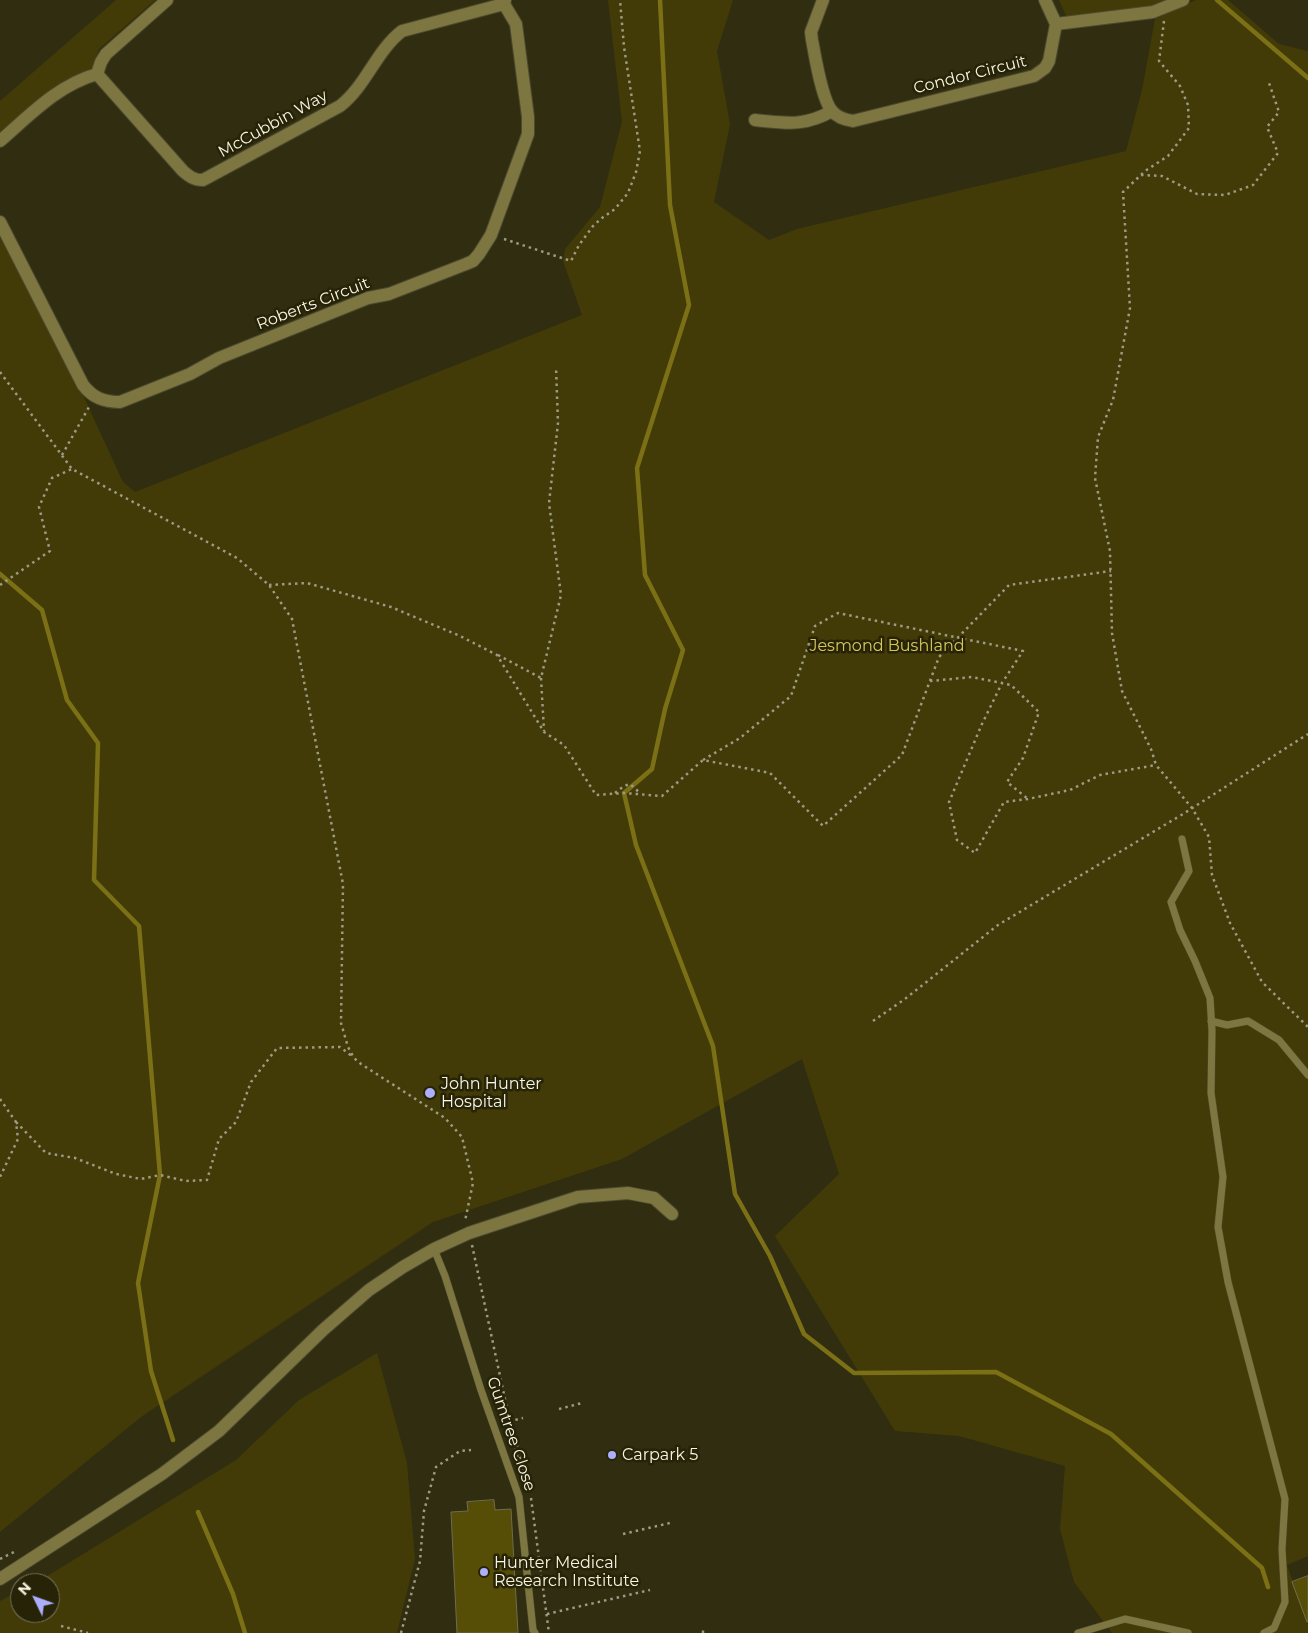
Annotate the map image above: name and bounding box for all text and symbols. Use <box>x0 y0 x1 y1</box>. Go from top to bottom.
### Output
street label: Condor Circuit <box>912 52 1028 98</box>
street label: McCubbin Way <box>215 86 331 162</box>
street label: Roberts Circuit <box>254 274 372 334</box>
park label: Jesmond Bushland <box>809 636 965 656</box>
place label: John Hunter Hospital <box>441 1074 542 1112</box>
marker: John Hunter Hospital <box>423 1086 437 1100</box>
street label: Gumtree Close <box>482 1374 540 1494</box>
place label: Carpark 5 <box>622 1445 698 1465</box>
marker: Carpark 5 <box>606 1449 618 1461</box>
place label: Hunter Medical Research Institute <box>494 1553 639 1591</box>
marker: Hunter Medical Research Institute <box>478 1566 490 1578</box>
north arrow <box>10 1573 60 1623</box>
text: N <box>14 1578 35 1599</box>

